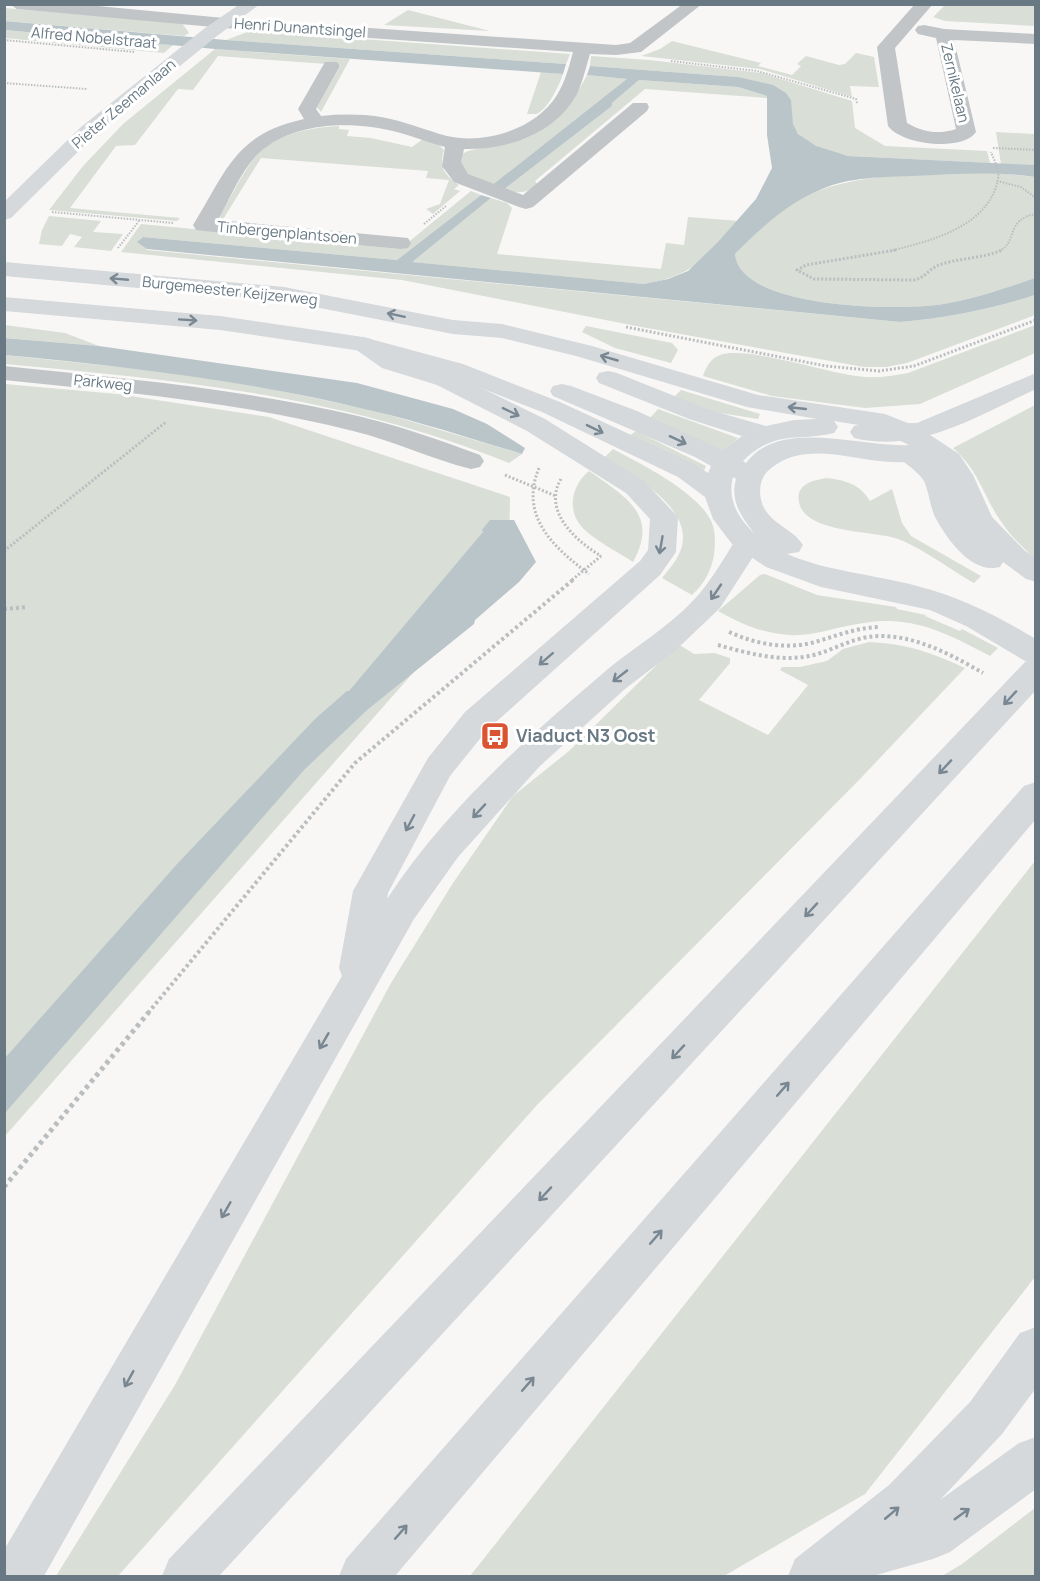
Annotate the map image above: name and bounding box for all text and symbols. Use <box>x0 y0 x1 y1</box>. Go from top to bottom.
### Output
street label: Henri Dunantsingel <box>233 12 367 43</box>
street label: Alfred Nobelstraat <box>30 22 158 53</box>
street label: Zernikelaan <box>936 41 975 125</box>
street label: Pieter Zeemanlaan <box>67 54 180 153</box>
street label: Tinbergenplantsoen <box>216 216 358 249</box>
street label: Burgemeester Keijzerweg <box>141 271 319 310</box>
one-way arrow <box>110 273 130 284</box>
one-way arrow <box>386 309 406 320</box>
one-way arrow <box>178 315 198 326</box>
one-way arrow <box>600 352 619 363</box>
street label: Parkweg <box>73 369 133 396</box>
one-way arrow <box>788 402 808 413</box>
one-way arrow <box>501 407 519 419</box>
one-way arrow <box>586 423 604 435</box>
one-way arrow <box>669 434 687 446</box>
one-way arrow <box>656 535 667 554</box>
one-way arrow <box>710 583 722 600</box>
one-way arrow <box>539 652 554 666</box>
one-way arrow <box>612 670 628 683</box>
one-way arrow <box>1003 690 1017 705</box>
bus stop icon: Viaduct N3 Oost <box>479 720 511 752</box>
place label: Viaduct N3 Oost <box>516 723 656 747</box>
one-way arrow <box>938 760 952 775</box>
one-way arrow <box>472 803 486 818</box>
one-way arrow <box>404 814 416 831</box>
one-way arrow <box>804 902 819 917</box>
one-way arrow <box>317 1032 329 1049</box>
one-way arrow <box>671 1044 685 1059</box>
one-way arrow <box>776 1082 790 1097</box>
one-way arrow <box>537 1187 552 1202</box>
one-way arrow <box>220 1200 231 1218</box>
one-way arrow <box>648 1229 662 1245</box>
one-way arrow <box>123 1369 134 1387</box>
one-way arrow <box>521 1377 535 1392</box>
one-way arrow <box>884 1507 900 1520</box>
one-way arrow <box>954 1508 970 1520</box>
one-way arrow <box>394 1525 408 1540</box>

